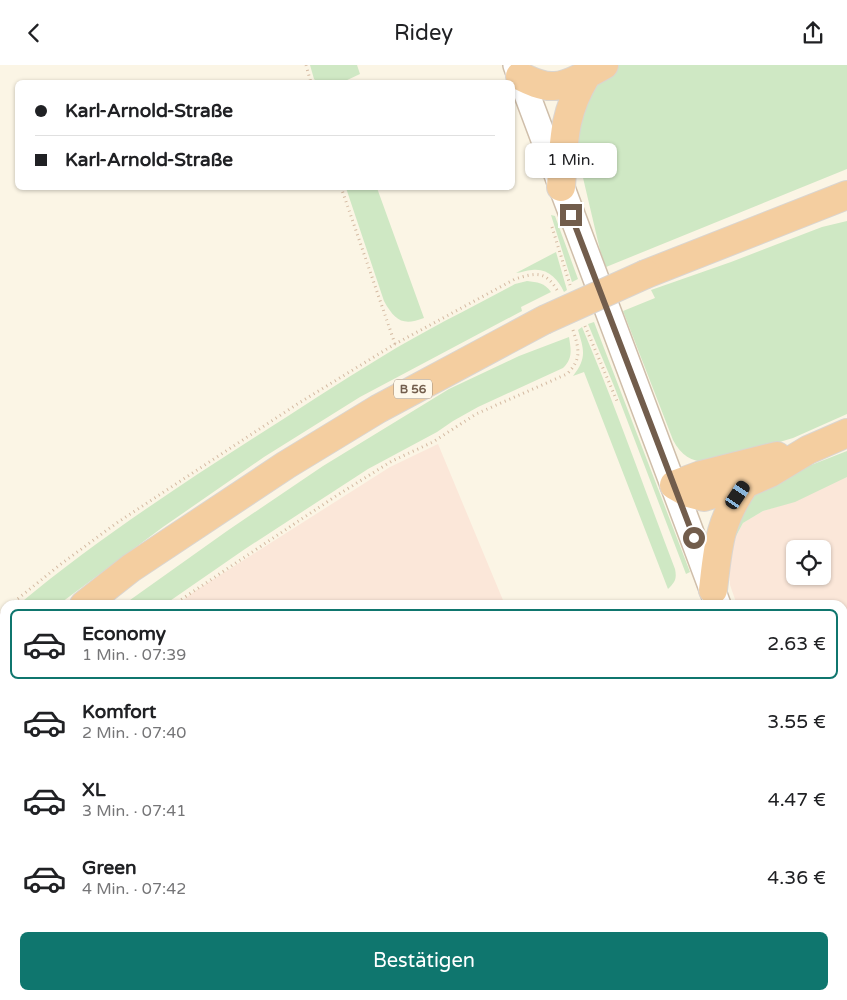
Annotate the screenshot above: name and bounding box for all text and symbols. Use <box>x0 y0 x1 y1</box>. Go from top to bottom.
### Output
icon: back <box>20 19 48 47</box>
icon: share <box>799 19 827 47</box>
text: Ridey <box>394 20 453 46</box>
text: Karl-Arnold-Straße <box>65 100 233 122</box>
callout: 1 Min. <box>525 143 617 177</box>
text: Karl-Arnold-Straße <box>65 149 233 171</box>
text: 1 Min. <box>547 150 595 170</box>
route end <box>560 204 582 226</box>
road number: B 56 <box>394 379 432 399</box>
car <box>723 478 752 512</box>
route start <box>683 527 705 549</box>
map controls <box>786 540 831 585</box>
button: locate <box>786 540 831 585</box>
icon: car <box>22 622 67 667</box>
text: Economy <box>82 623 166 645</box>
text: 2.63 € <box>767 633 826 655</box>
text: 1 Min. · 07:39 <box>82 645 186 665</box>
icon: car <box>22 700 67 745</box>
text: Komfort <box>82 701 156 723</box>
text: 3.55 € <box>767 711 826 733</box>
text: 2 Min. · 07:40 <box>82 723 186 743</box>
icon: car <box>22 778 67 823</box>
text: XL <box>82 779 106 801</box>
text: 4.47 € <box>768 789 826 811</box>
text: 3 Min. · 07:41 <box>82 801 186 821</box>
icon: car <box>22 856 67 901</box>
text: Green <box>82 857 136 879</box>
text: 4.36 € <box>767 867 826 889</box>
text: 4 Min. · 07:42 <box>82 879 186 899</box>
button: Bestätigen <box>20 932 828 990</box>

